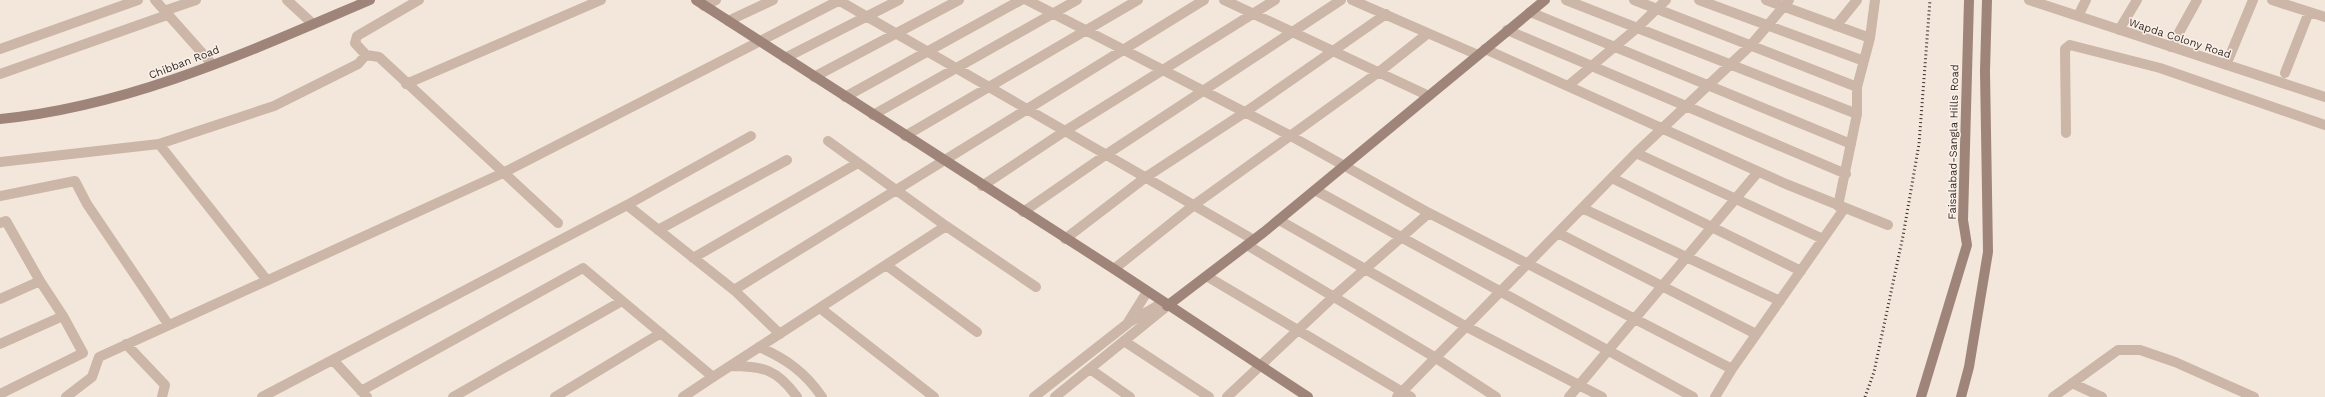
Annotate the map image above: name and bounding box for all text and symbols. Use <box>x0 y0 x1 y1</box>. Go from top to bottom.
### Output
street label: Wapda Colony Road <box>2127 16 2233 61</box>
street label: Chibban Road <box>147 43 221 82</box>
street label: Faisalabad-Sangla Hills Road <box>1946 64 1961 220</box>

